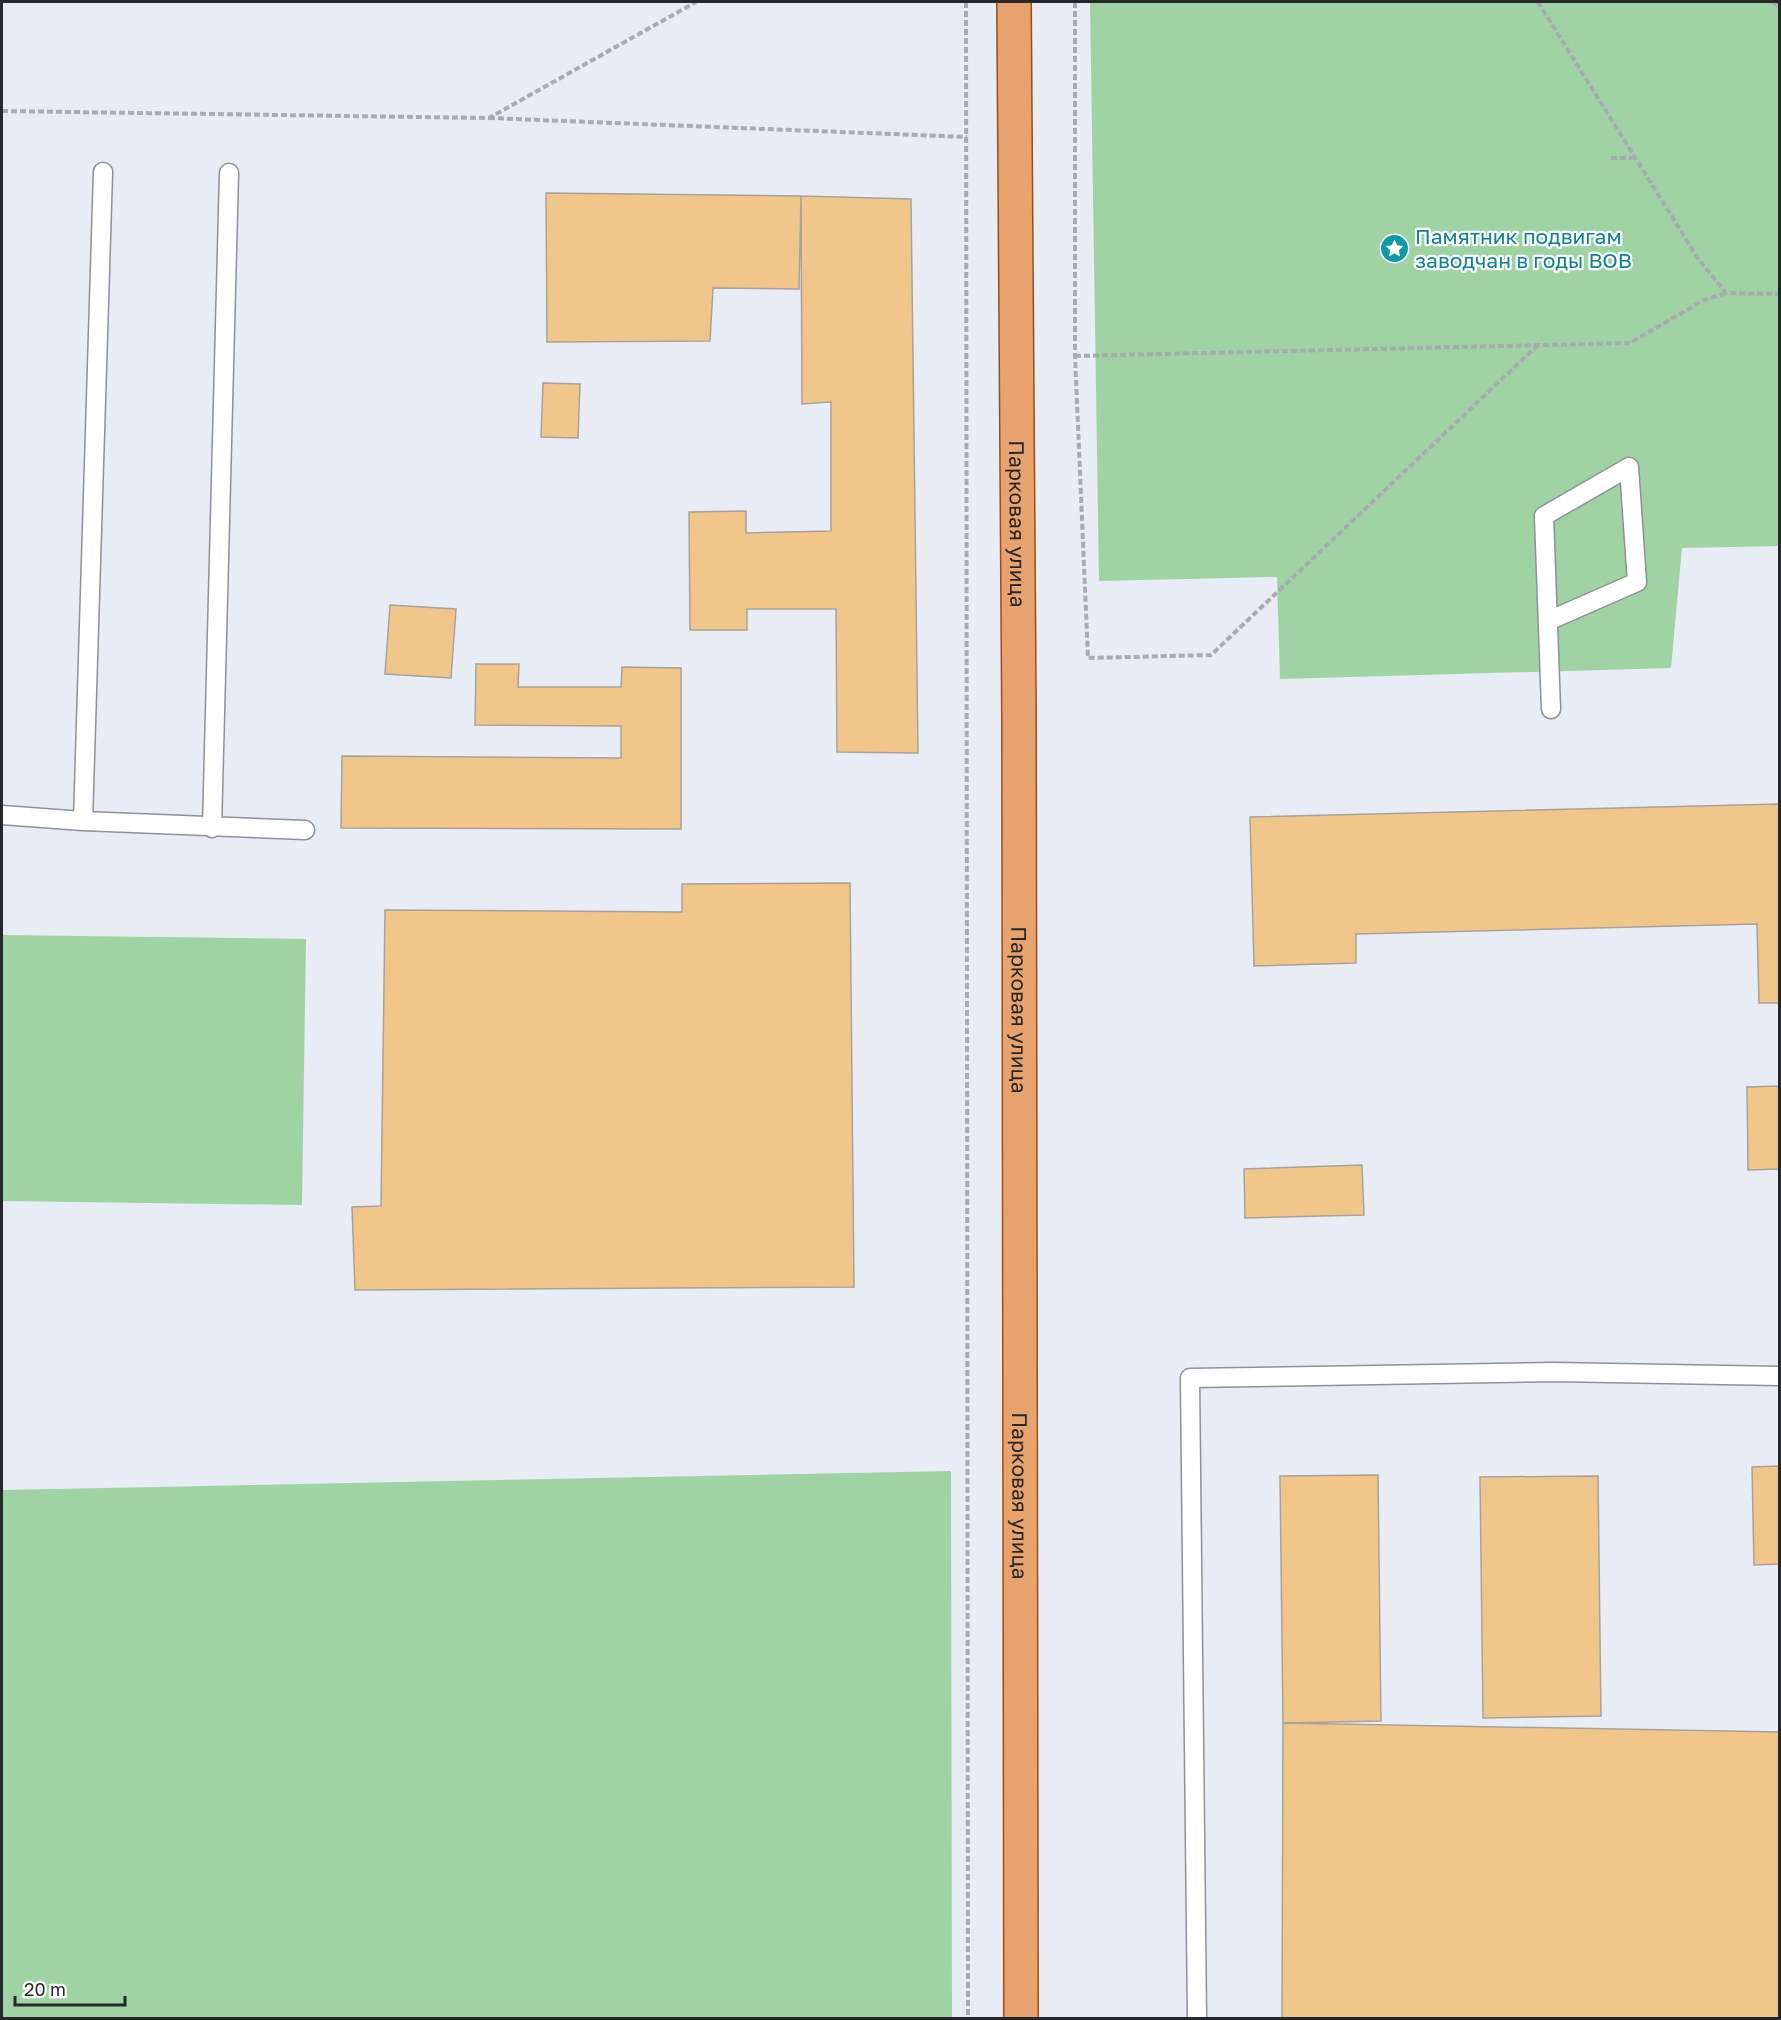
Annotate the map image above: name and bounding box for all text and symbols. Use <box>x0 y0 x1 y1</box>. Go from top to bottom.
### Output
place label: Памятник подвигам заводчан в годы ВОВ <box>1415 223 1632 273</box>
place icon: Памятник подвигам заводчан в годы ВОВ <box>1378 232 1410 264</box>
street label: Парковая улица <box>1004 440 1031 608</box>
street label: Парковая улица <box>1006 926 1033 1094</box>
street label: Парковая улица <box>1007 1412 1033 1580</box>
scale bar <box>15 1969 124 2007</box>
text: 20 m <box>24 1978 66 2000</box>

